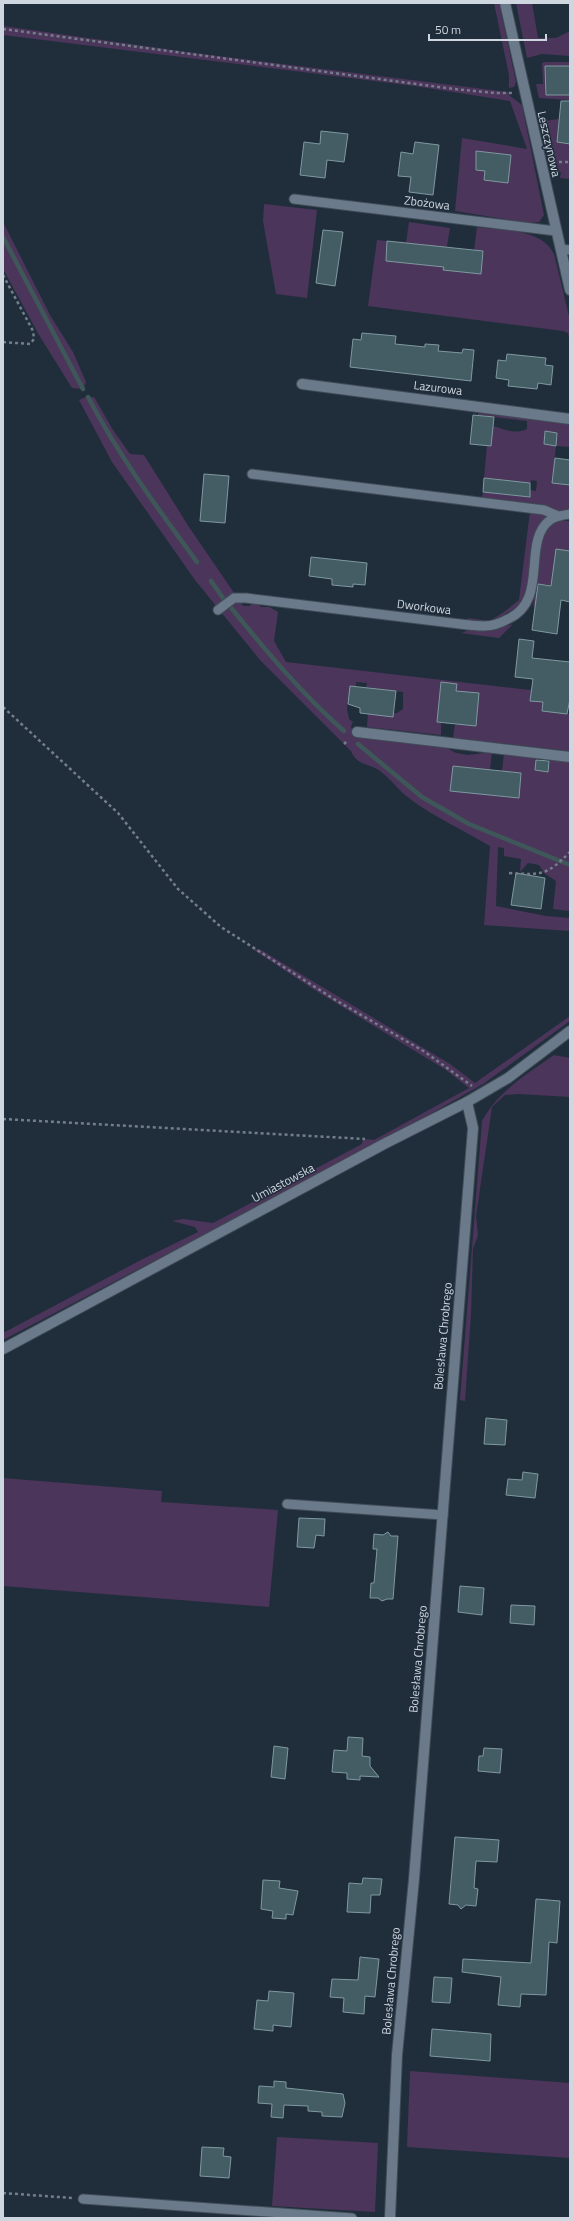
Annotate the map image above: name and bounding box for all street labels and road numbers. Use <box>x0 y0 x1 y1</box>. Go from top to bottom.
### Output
street label: Leszczynowa <box>533 109 566 179</box>
street label: Zbożowa <box>403 190 451 215</box>
street label: Lazurowa <box>413 375 464 400</box>
street label: Dworkowa <box>396 594 452 619</box>
street label: Umiastowska <box>248 1158 318 1207</box>
street label: Bolesława Chrobrego <box>428 1281 457 1391</box>
street label: Bolesława Chrobrego <box>403 1604 432 1714</box>
street label: Bolesława Chrobrego <box>376 1926 405 2036</box>

